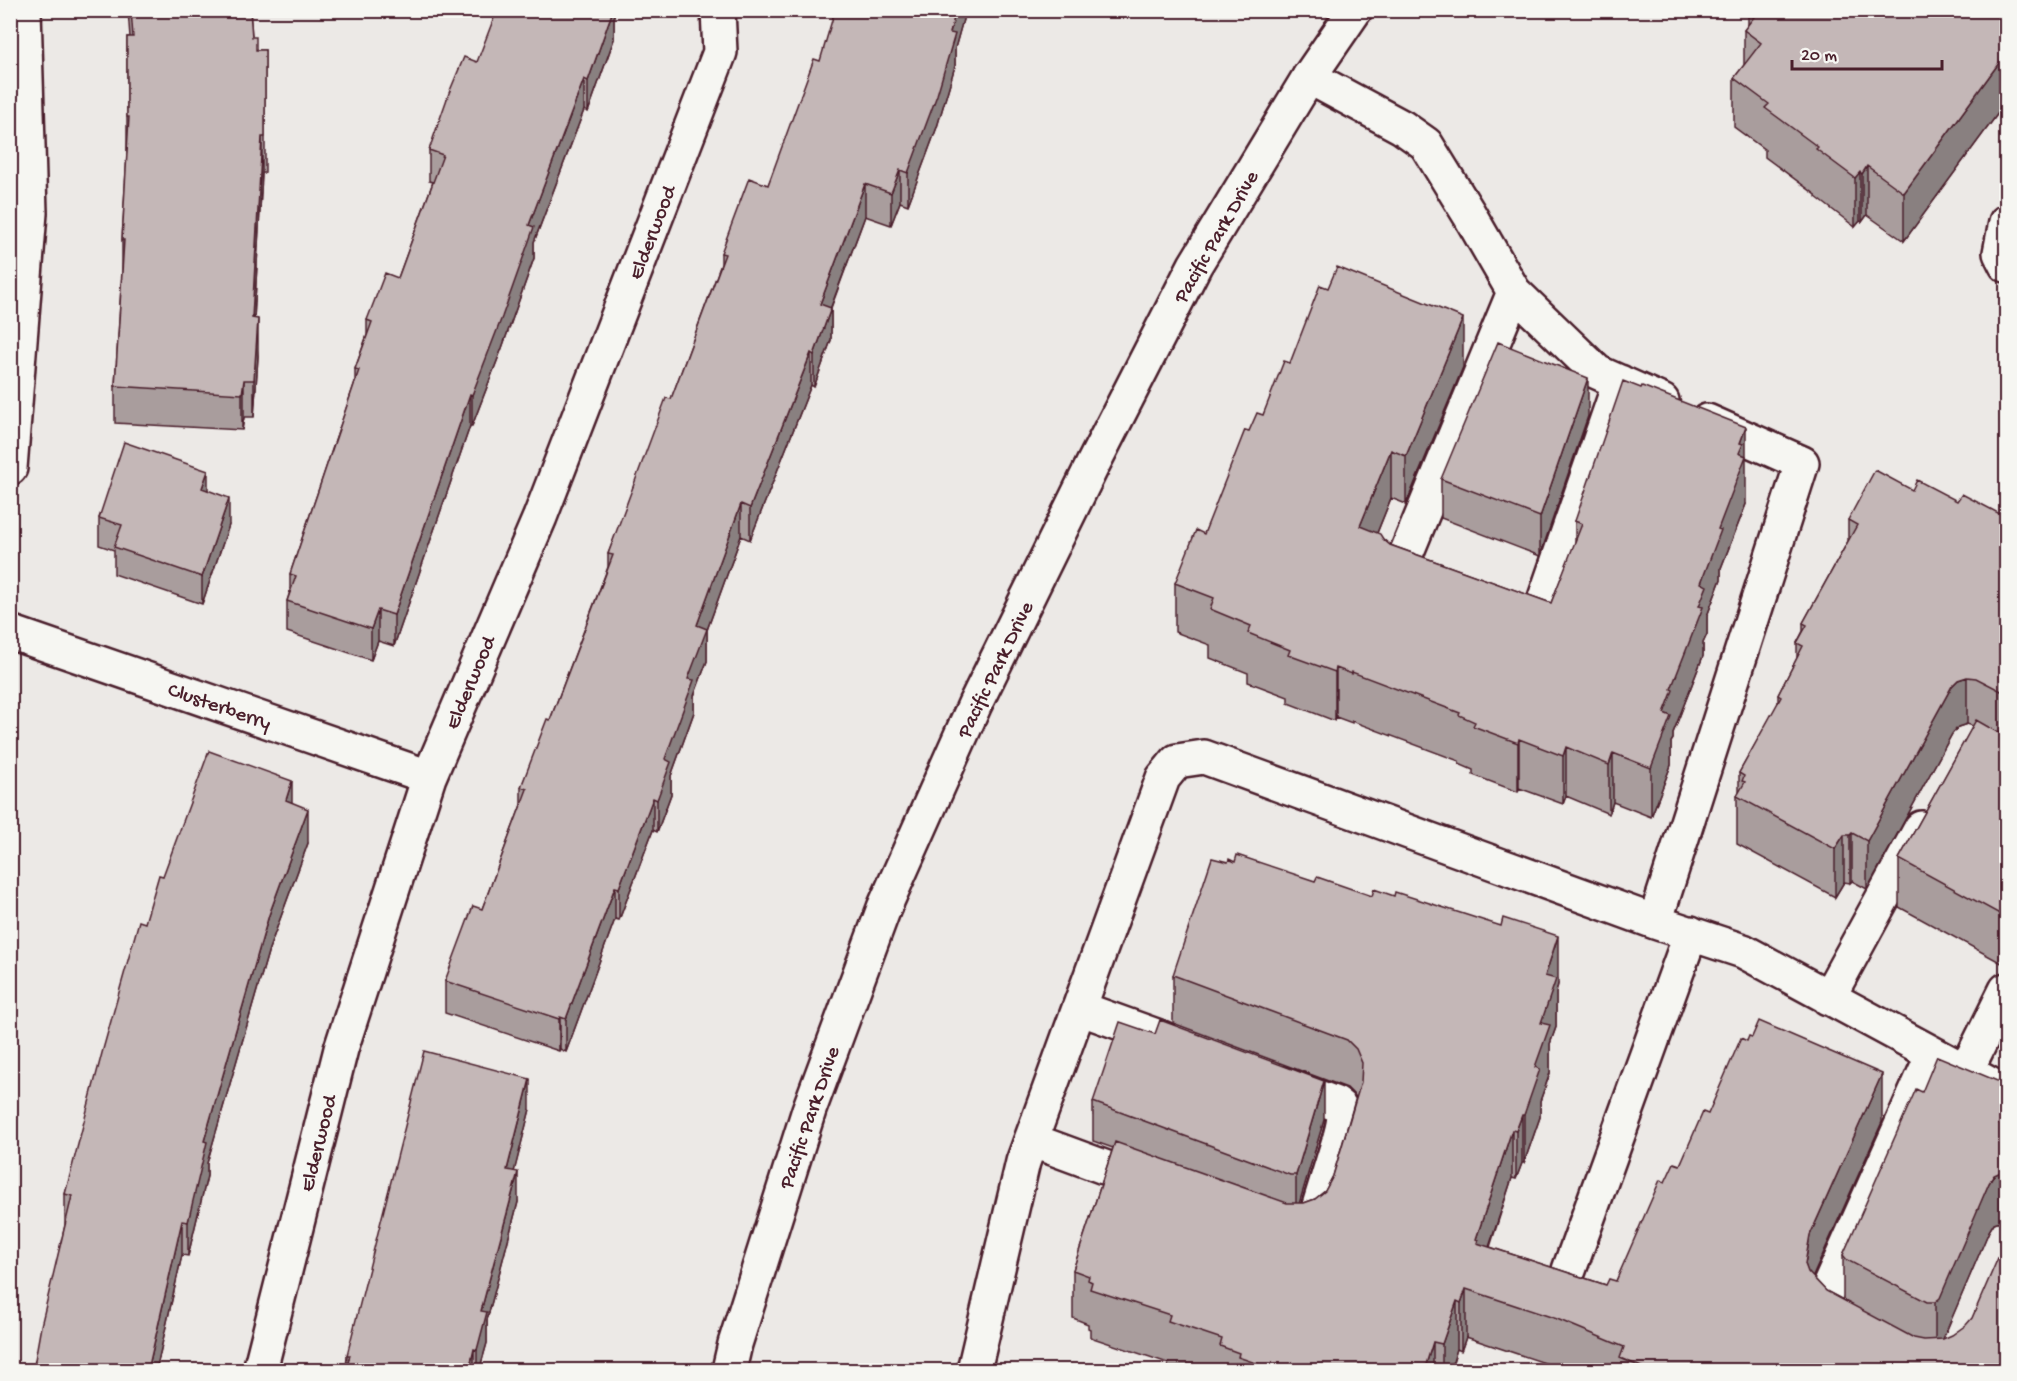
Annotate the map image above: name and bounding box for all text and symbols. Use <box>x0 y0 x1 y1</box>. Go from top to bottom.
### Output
scale bar <box>1792 33 1942 71</box>
text: 20 m <box>1801 46 1837 67</box>
street label: Pacific Park Drive <box>1169 166 1267 309</box>
street label: Elderwood <box>625 181 684 284</box>
street label: Pacific Park Drive <box>953 597 1042 744</box>
street label: Elderwood <box>441 632 504 734</box>
street label: Clusterberry <box>164 679 274 738</box>
street label: Pacific Park Drive <box>775 1043 848 1194</box>
street label: Elderwood <box>296 1091 345 1195</box>

